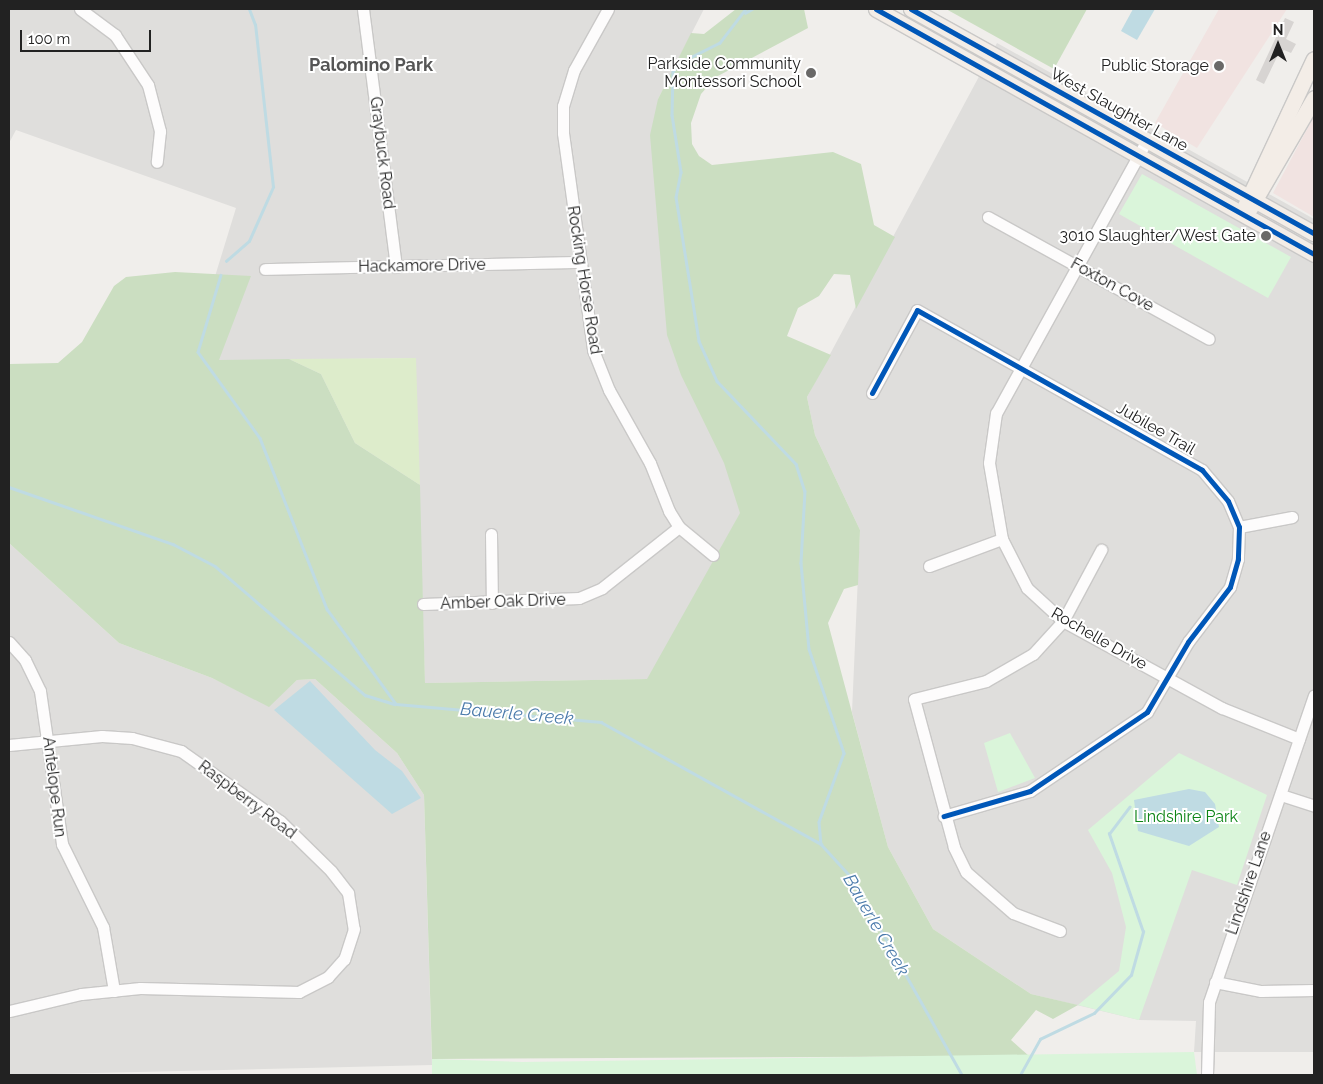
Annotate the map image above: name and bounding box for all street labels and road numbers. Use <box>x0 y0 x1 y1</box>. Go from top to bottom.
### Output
street label: West Slaughter Lane <box>1047 64 1191 156</box>
street label: Graybuck Road <box>366 96 398 210</box>
street label: Rocking Horse Road <box>563 204 605 356</box>
street label: Foxton Cove <box>1067 254 1157 316</box>
street label: Hackamore Drive <box>358 255 486 277</box>
street label: Jubilee Trail <box>1113 399 1199 459</box>
street label: Amber Oak Drive <box>440 590 566 614</box>
street label: Rochelle Drive <box>1048 604 1150 674</box>
street label: Antelope Run <box>38 736 70 838</box>
street label: Raspberry Road <box>194 757 300 843</box>
street label: Lindshire Lane <box>1222 829 1276 937</box>

